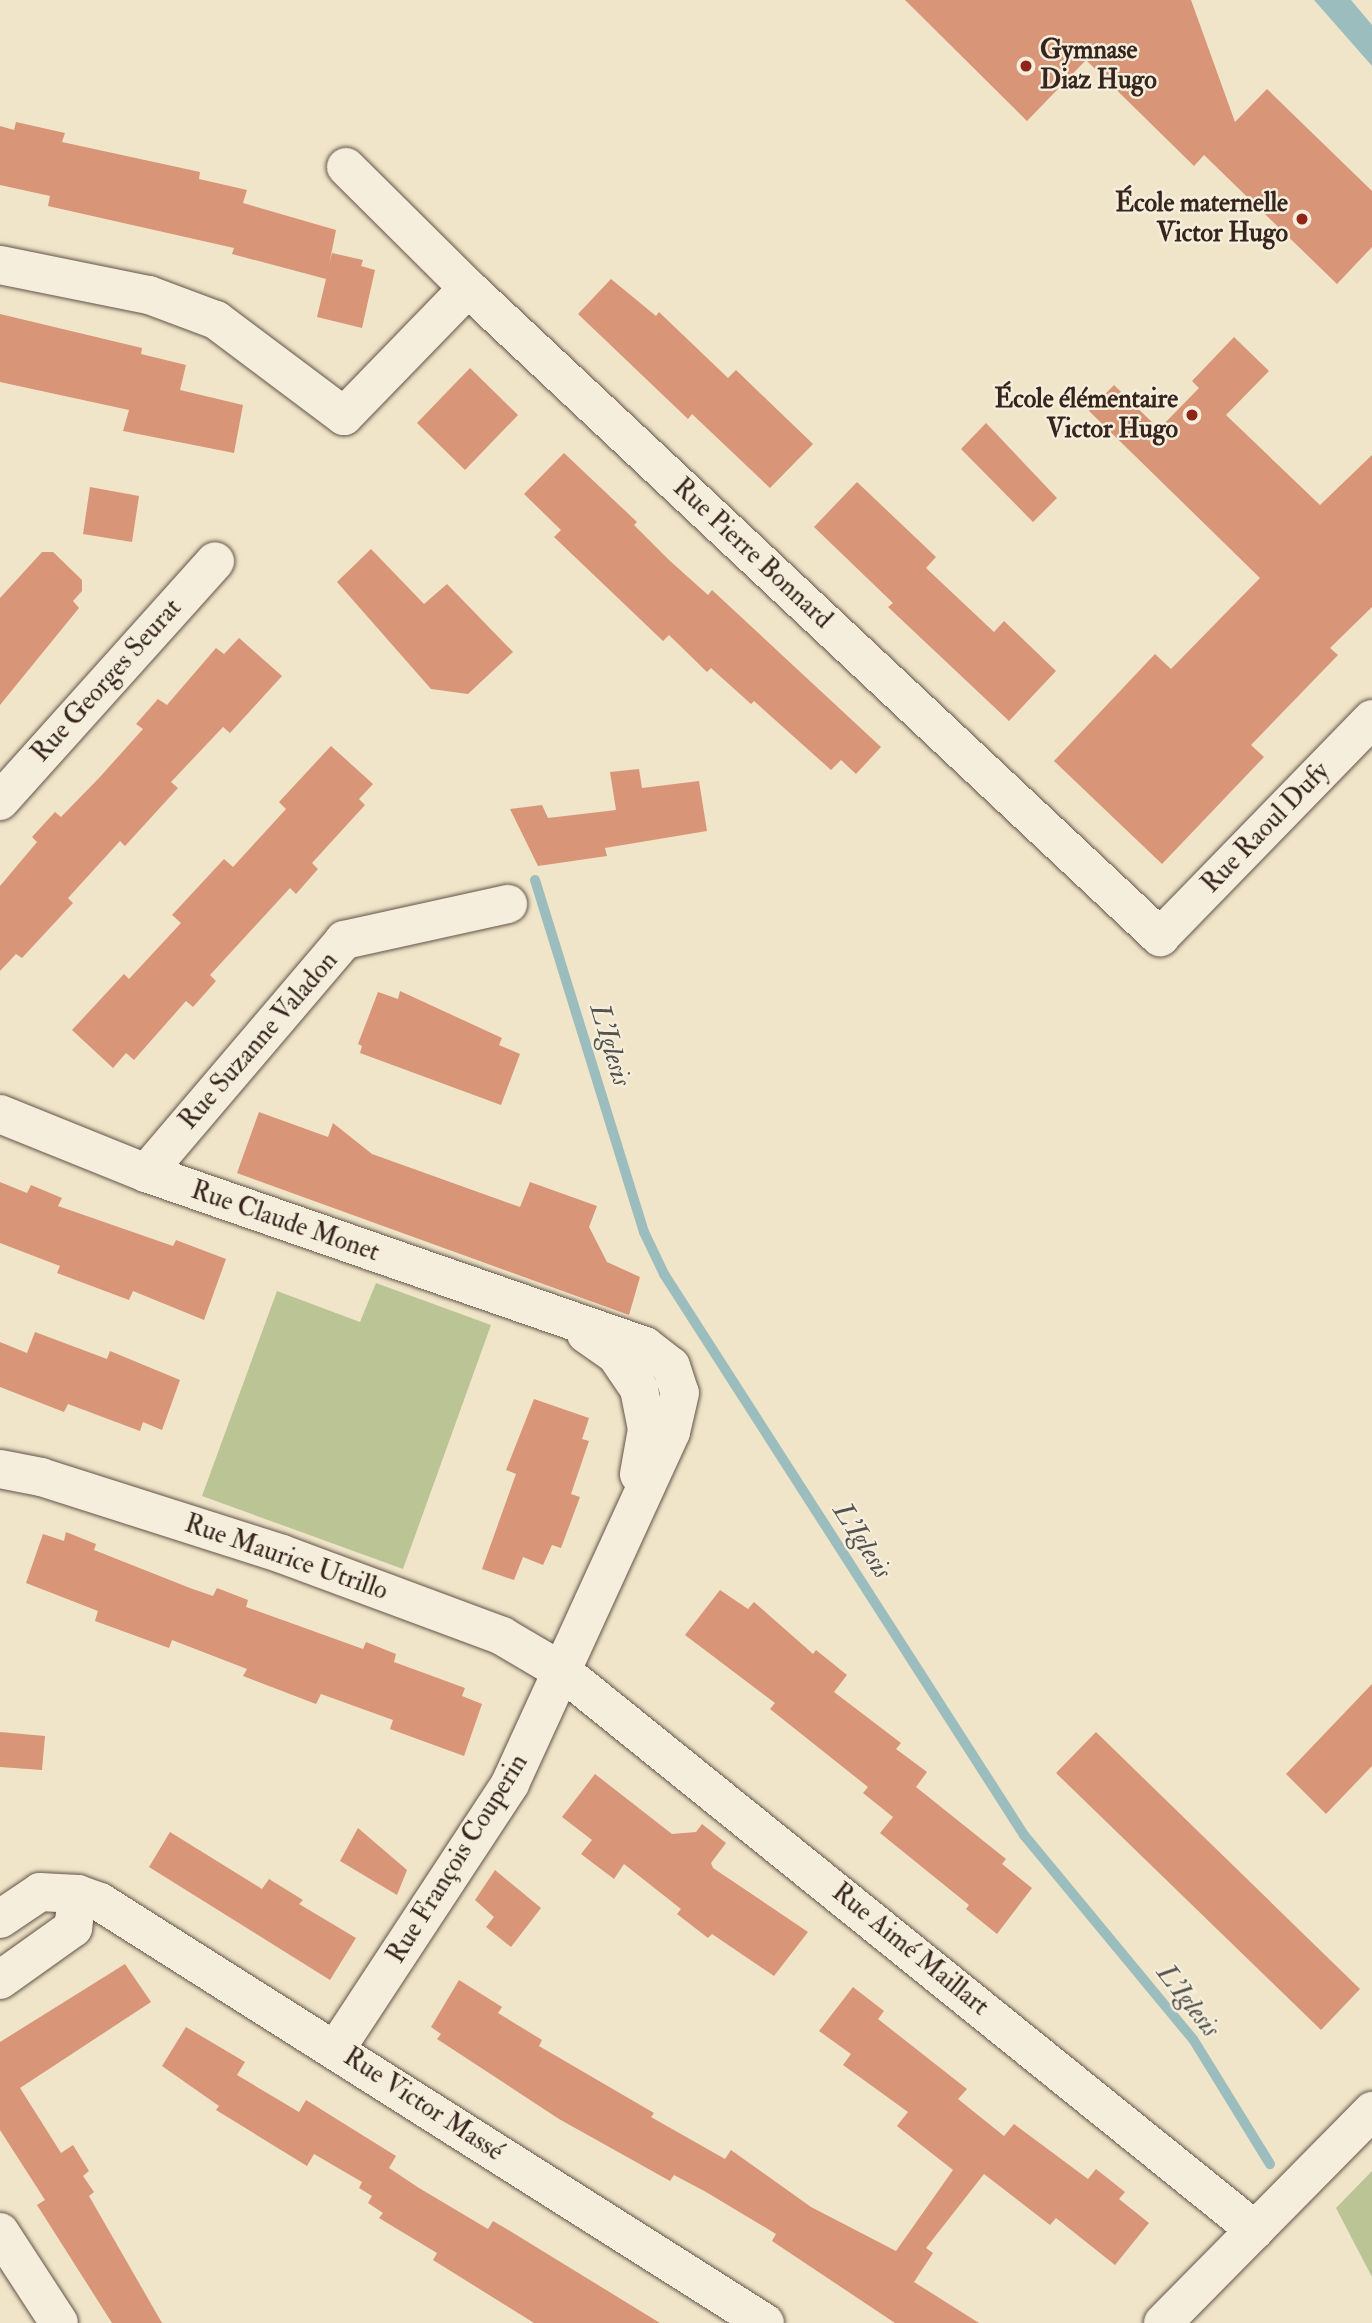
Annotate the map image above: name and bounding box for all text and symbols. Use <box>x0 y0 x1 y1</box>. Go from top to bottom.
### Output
place label: Gymnase Diaz Hugo <box>1040 35 1157 96</box>
marker: Gymnase Diaz Hugo <box>1018 58 1034 74</box>
place label: École maternelle Victor Hugo <box>1115 188 1288 249</box>
marker: École maternelle Victor Hugo <box>1294 211 1310 227</box>
place label: École élémentaire Victor Hugo <box>995 384 1178 446</box>
marker: École élémentaire Victor Hugo <box>1184 407 1200 423</box>
street label: Rue Pierre Bonnard <box>666 472 838 636</box>
street label: Rue Georges Seurat <box>26 593 188 769</box>
street label: Rue Raoul Dufy <box>1196 756 1336 900</box>
street label: Rue Suzanne Valadon <box>173 946 345 1136</box>
water label: L'Iglesis <box>582 1000 638 1090</box>
street label: Rue Claude Monet <box>187 1175 383 1269</box>
water label: L'Iglesis <box>825 1497 899 1585</box>
street label: Rue Maurice Utrillo <box>180 1509 392 1607</box>
street label: Rue François Couperin <box>381 1749 535 1969</box>
street label: Rue Aimé Maillart <box>825 1877 995 2023</box>
water label: L'Iglesis <box>1149 1958 1227 2044</box>
street label: Rue Victor Massé <box>337 2042 509 2168</box>

